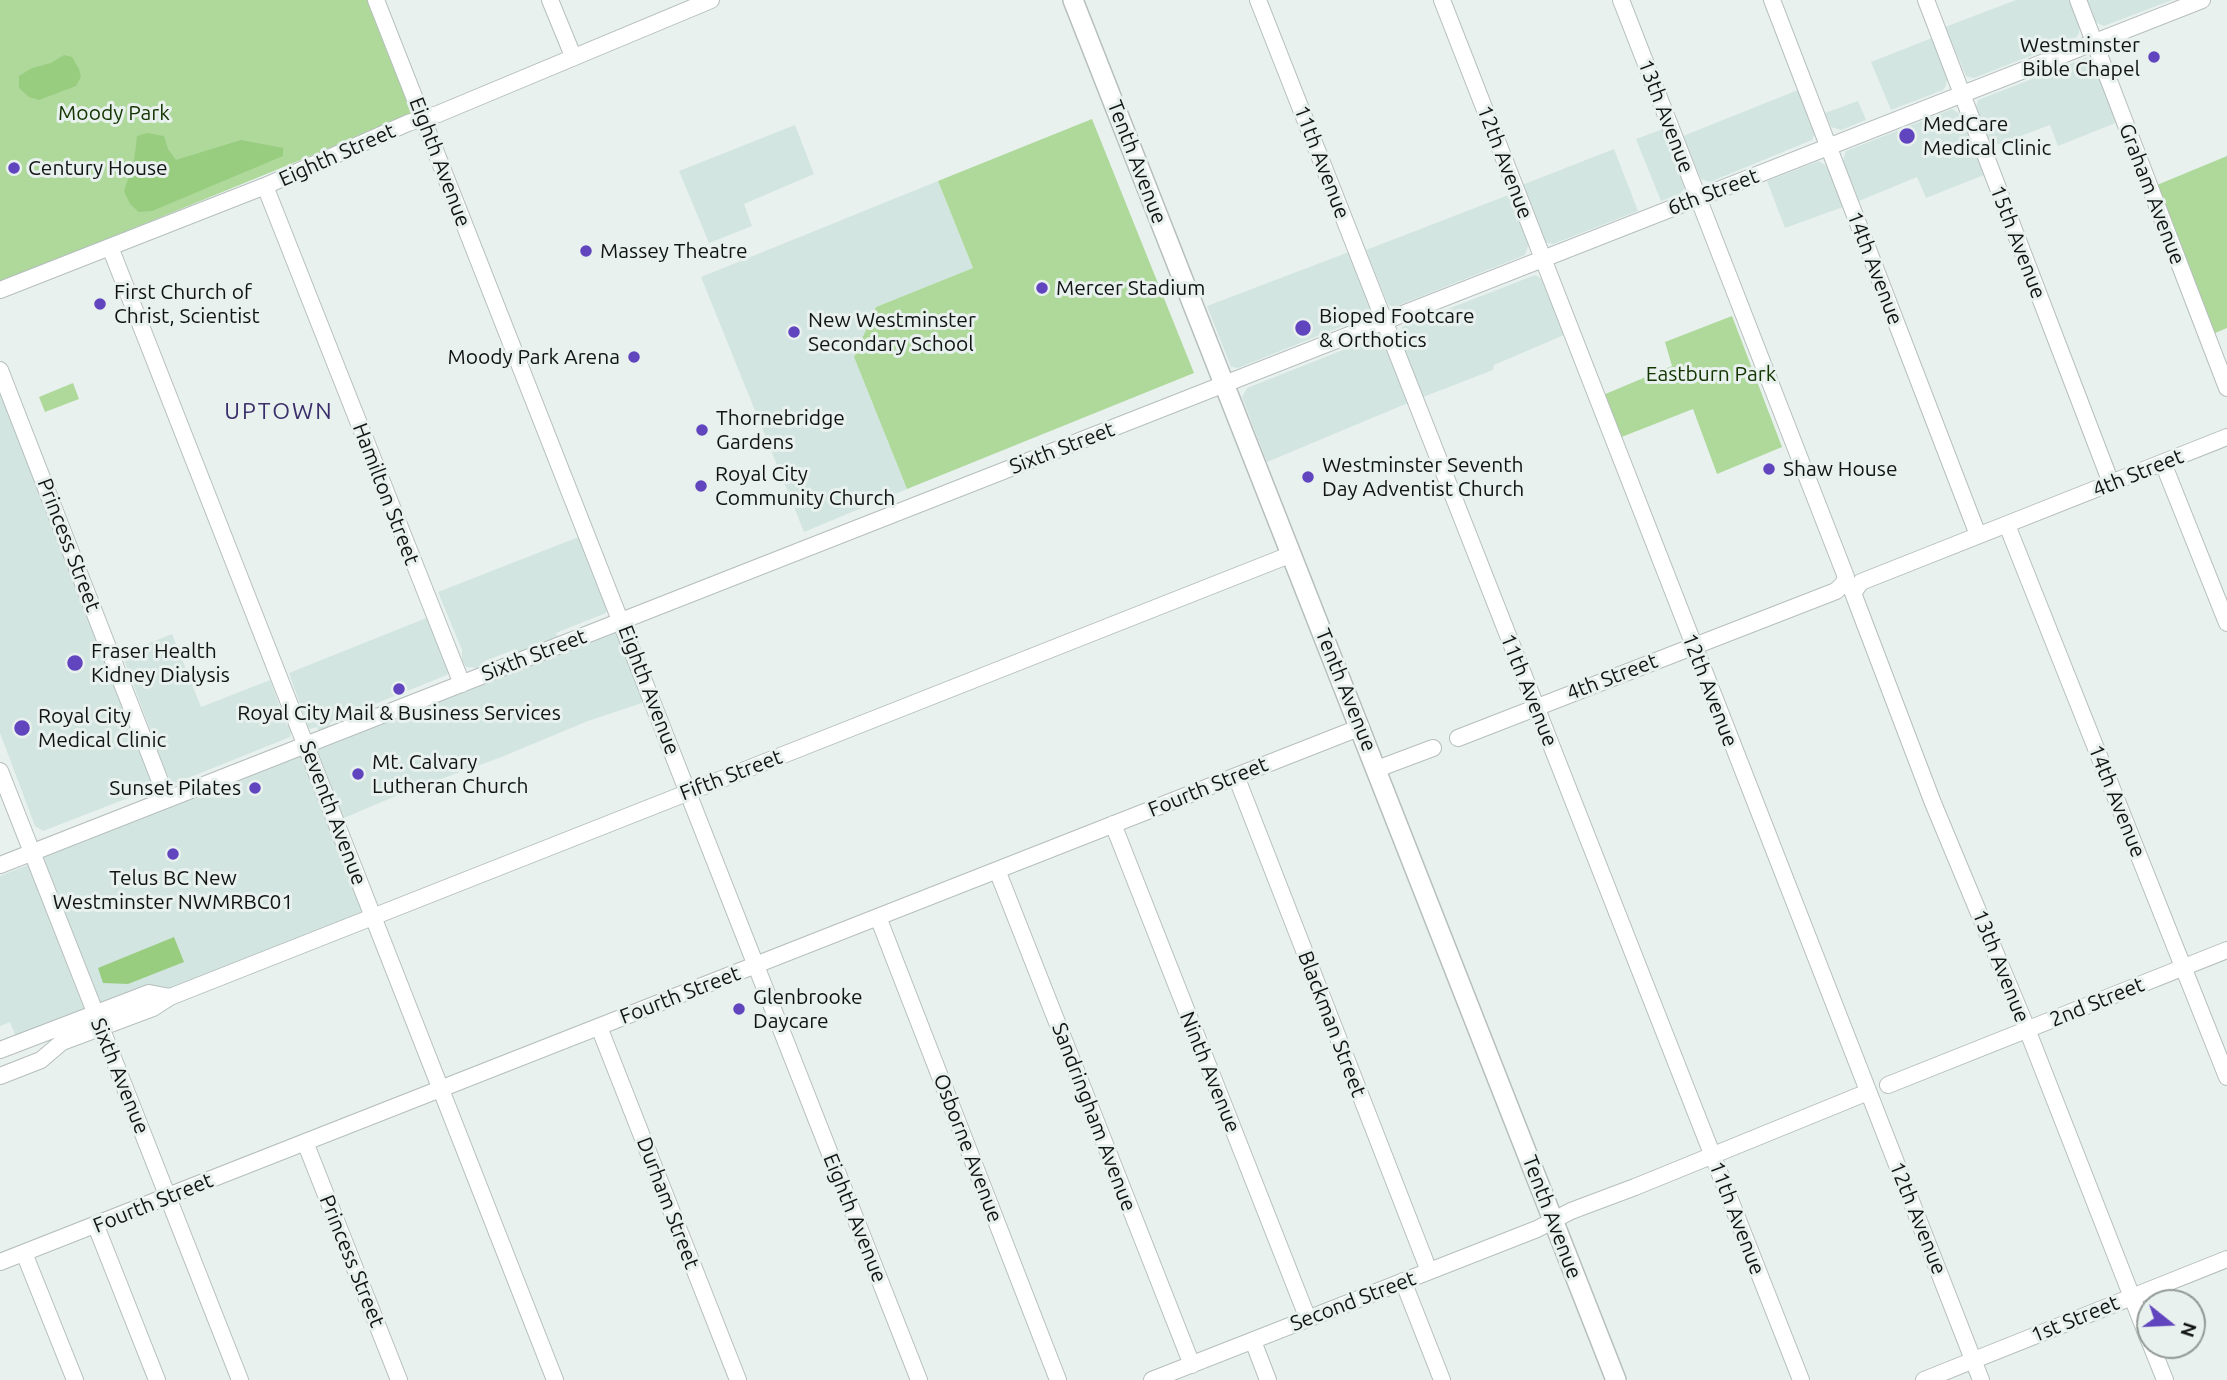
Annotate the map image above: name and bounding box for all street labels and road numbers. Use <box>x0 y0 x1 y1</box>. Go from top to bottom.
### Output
street label: 13th Avenue <box>1633 56 1699 176</box>
street label: Eighth Avenue <box>404 94 476 230</box>
street label: Tenth Avenue <box>1102 97 1172 227</box>
street label: 11th Avenue <box>1289 102 1355 222</box>
street label: 12th Avenue <box>1472 102 1538 222</box>
street label: Eighth Street <box>275 118 399 192</box>
street label: Graham Avenue <box>2114 120 2190 268</box>
street label: 6th Street <box>1664 163 1762 221</box>
street label: 15th Avenue <box>1985 182 2051 302</box>
street label: 14th Avenue <box>1842 208 1908 328</box>
street label: Sixth Street <box>1006 416 1118 480</box>
street label: Hamilton Street <box>347 419 425 569</box>
street label: 4th Street <box>2089 443 2187 503</box>
street label: Princess Street <box>32 475 106 615</box>
street label: Eighth Avenue <box>613 622 685 758</box>
street label: Sixth Street <box>478 623 590 687</box>
street label: Tenth Avenue <box>1310 625 1382 755</box>
street label: 11th Avenue <box>1495 630 1563 750</box>
street label: 12th Avenue <box>1677 630 1743 750</box>
street label: 4th Street <box>1563 648 1661 706</box>
street label: Seventh Avenue <box>294 737 372 889</box>
street label: 14th Avenue <box>2083 741 2151 861</box>
street label: Fifth Street <box>676 744 786 806</box>
street label: Fourth Street <box>1144 752 1272 822</box>
street label: 13th Avenue <box>1967 906 2035 1026</box>
street label: Blackman Street <box>1293 947 1371 1101</box>
street label: Fourth Street <box>616 960 744 1030</box>
street label: 2nd Street <box>2046 972 2148 1032</box>
street label: Ninth Avenue <box>1174 1008 1246 1136</box>
street label: Sixth Avenue <box>85 1014 155 1138</box>
street label: Sandringham Avenue <box>1046 1019 1142 1215</box>
street label: Osborne Avenue <box>928 1070 1008 1226</box>
street label: Durham Street <box>631 1134 705 1272</box>
street label: Eighth Avenue <box>818 1150 892 1286</box>
street label: Tenth Avenue <box>1517 1152 1587 1282</box>
street label: 11th Avenue <box>1704 1158 1770 1278</box>
street label: 12th Avenue <box>1884 1158 1952 1278</box>
street label: Fourth Street <box>89 1168 217 1238</box>
street label: Princess Street <box>314 1191 390 1331</box>
street label: Second Street <box>1287 1266 1419 1336</box>
street label: 1st Street <box>2027 1290 2123 1348</box>

